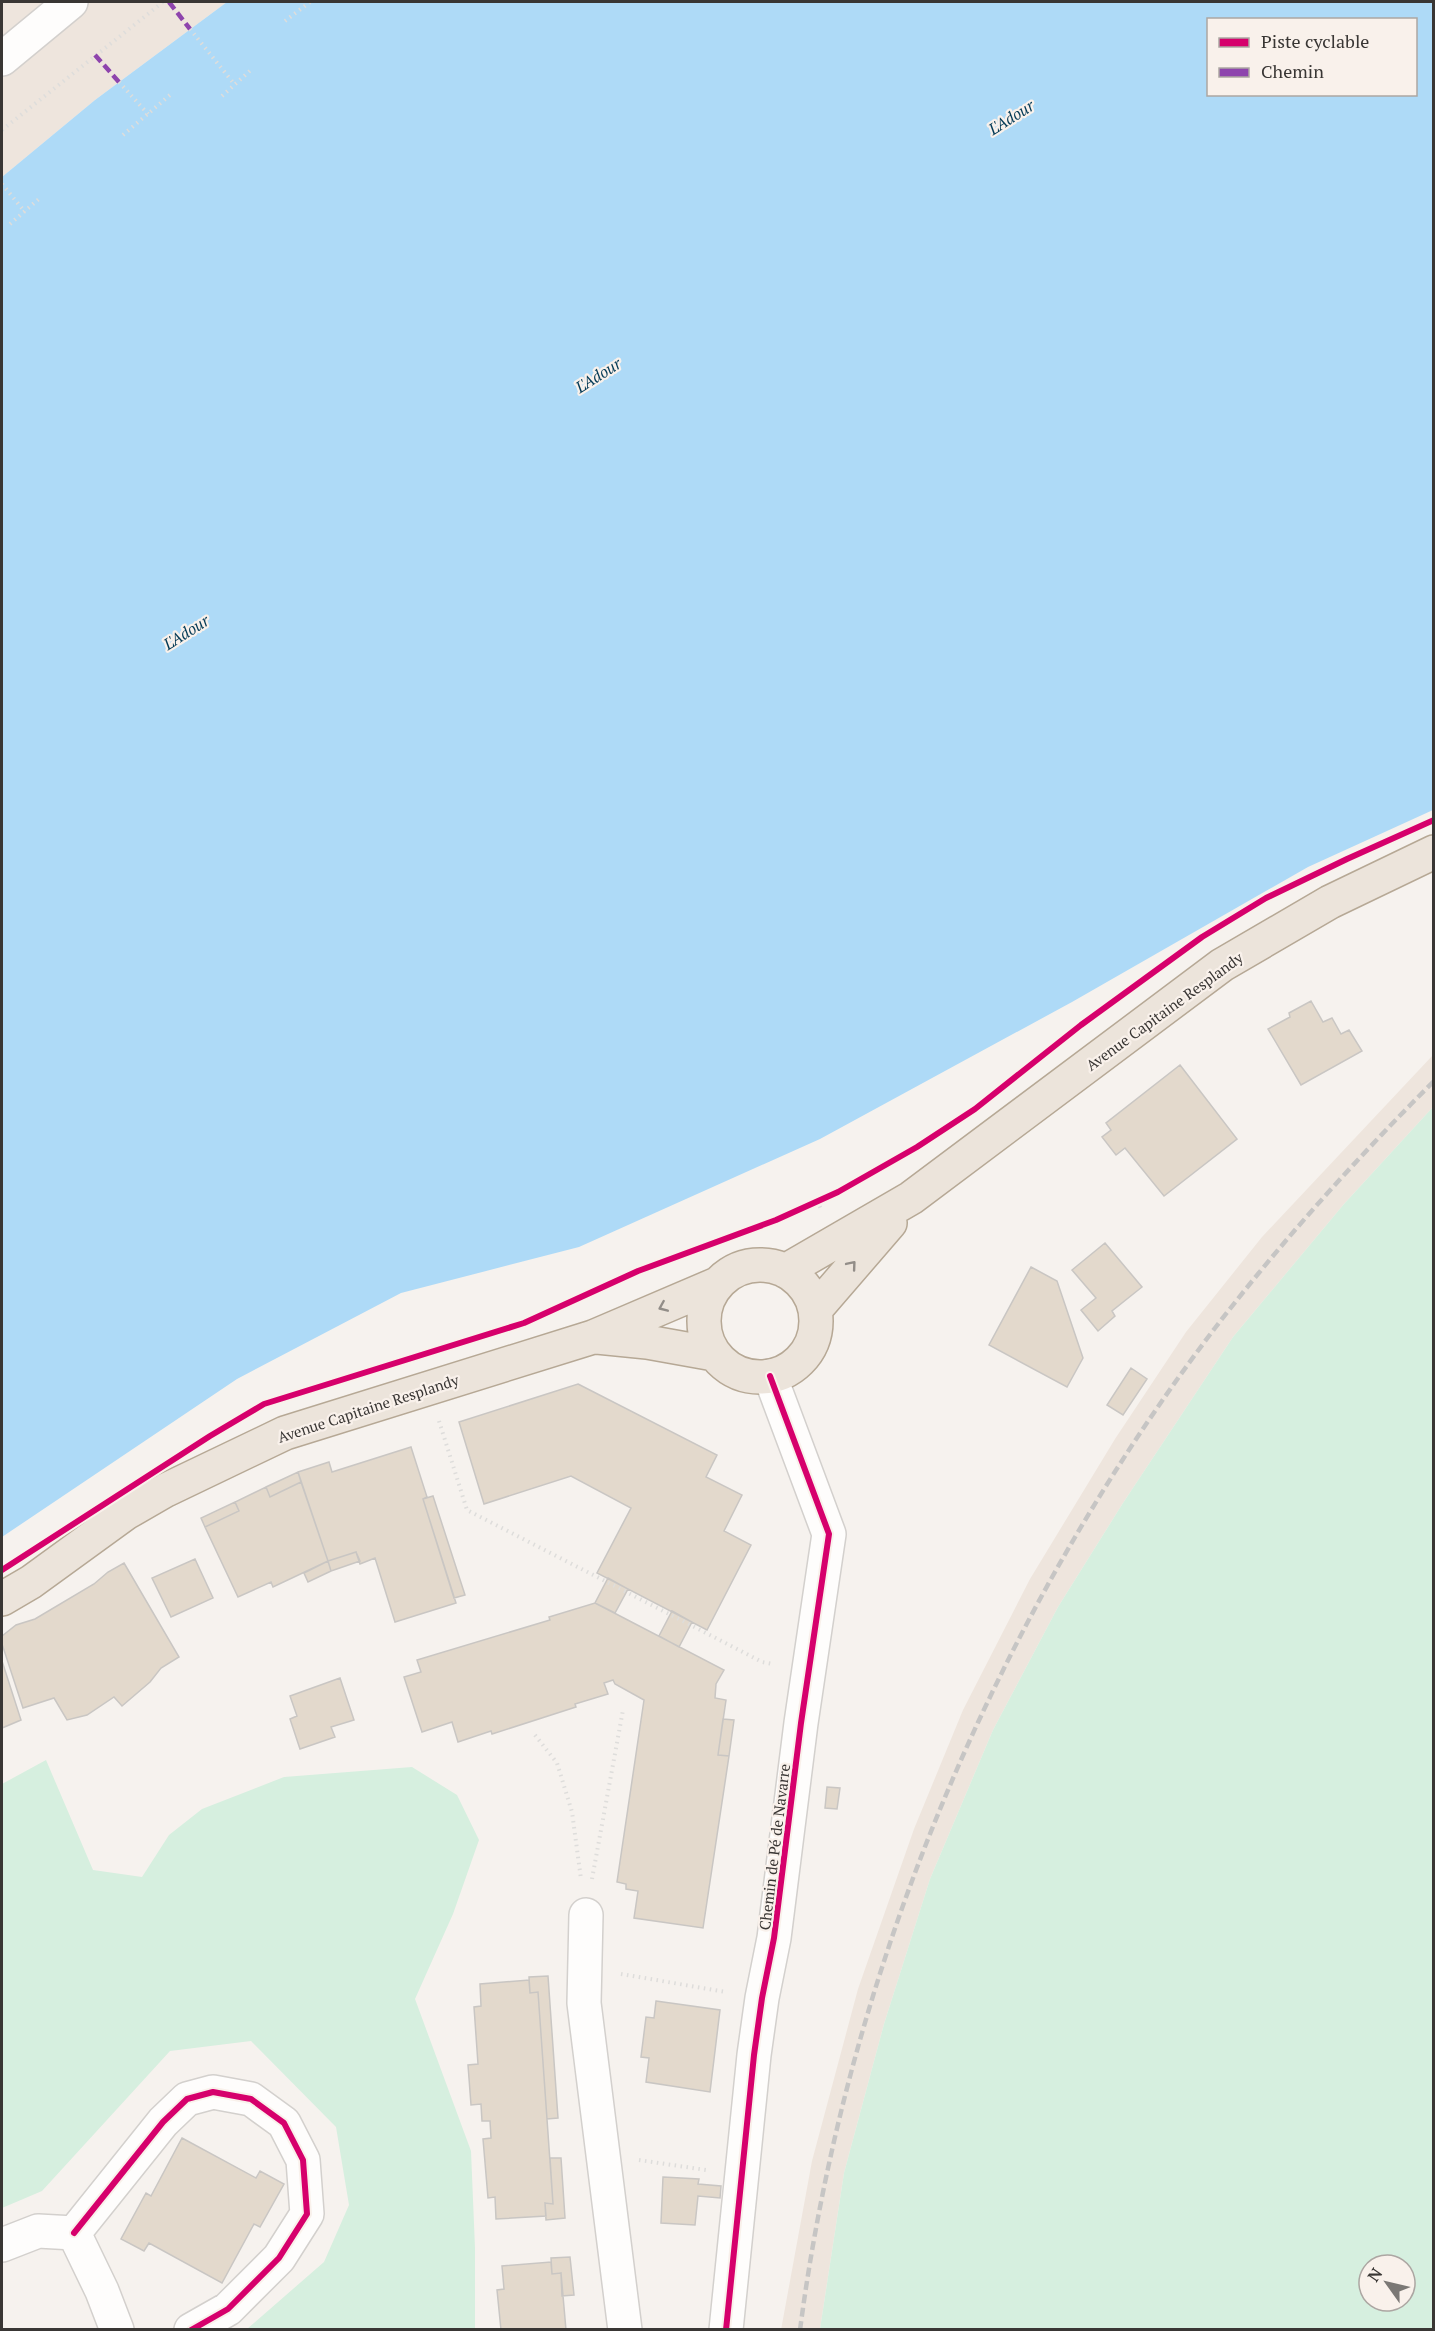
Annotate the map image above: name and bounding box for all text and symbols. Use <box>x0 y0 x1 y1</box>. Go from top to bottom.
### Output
legend <box>1207 18 1417 96</box>
text: Piste cyclable <box>1261 29 1369 53</box>
text: Chemin <box>1261 59 1324 83</box>
water label: L'Adour <box>983 94 1039 140</box>
water label: L'Adour <box>570 352 626 398</box>
water label: L'Adour <box>158 609 214 655</box>
street label: Avenue Capitaine Resplandy <box>1081 947 1247 1075</box>
one-way arrow <box>845 1261 856 1272</box>
one-way arrow <box>658 1300 669 1312</box>
street label: Avenue Capitaine Resplandy <box>275 1369 462 1447</box>
street label: Chemin de Pé de Navarre <box>754 1763 794 1931</box>
north arrow <box>1357 2253 1417 2313</box>
text: N <box>1362 2263 1387 2286</box>

